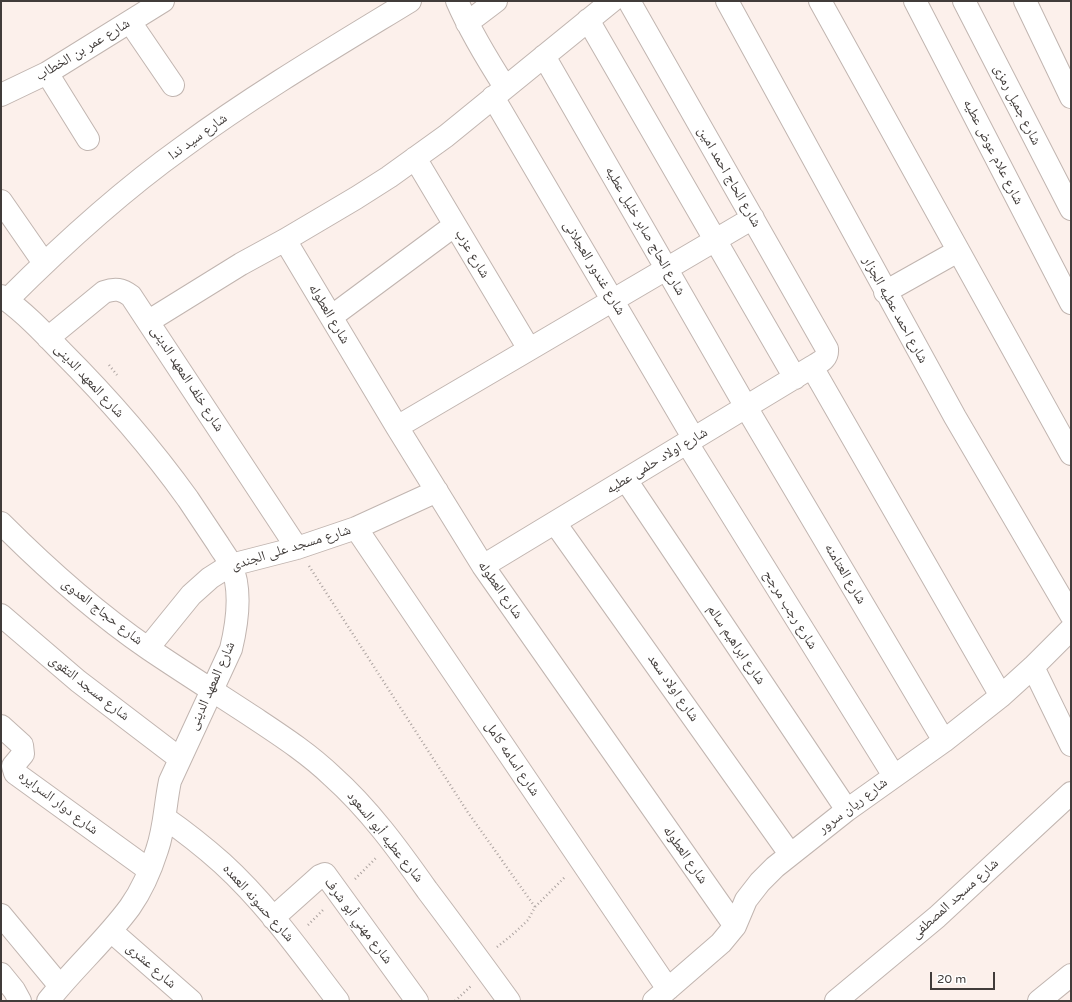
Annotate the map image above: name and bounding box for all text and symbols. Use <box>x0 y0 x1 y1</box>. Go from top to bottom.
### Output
street label: شارع عمر بن الخطاب <box>33 15 133 85</box>
street label: شارع جميل رمزى <box>990 62 1044 148</box>
street label: شارع علام عوض عطيه <box>959 96 1027 208</box>
street label: شارع سيد ندا <box>165 110 231 164</box>
street label: شارع الحاج احمد امين <box>693 124 765 230</box>
street label: شارع الحاج صابر خليل عطيه <box>601 163 689 299</box>
street label: شارع غندور العجلانى <box>559 218 629 318</box>
street label: شارع عزب <box>451 227 493 281</box>
street label: شارع احمد عطيه الجزار <box>859 254 931 366</box>
street label: شارع العطوله <box>305 281 353 347</box>
street label: شارع خلف المعهد الدينى <box>147 323 227 435</box>
street label: شارع المعهد الدينى <box>50 340 128 422</box>
street label: شارع اولاد حلمى عطيه <box>603 424 711 498</box>
street label: شارع مسجد على الجندى <box>229 522 353 574</box>
street label: شارع العتامنه <box>820 541 870 607</box>
street label: شارع العطوله <box>474 558 526 622</box>
street label: شارع رجب مرجح <box>759 567 821 653</box>
street label: شارع حجاج العدوى <box>58 575 146 649</box>
street label: شارع ابراهيم سالم <box>703 602 769 688</box>
street label: شارع المعهد الدينى <box>185 639 239 733</box>
street label: شارع مسجد التقوى <box>45 651 133 725</box>
street label: شارع اولاد سعد <box>644 651 702 725</box>
street label: شارع اسامه كامل <box>481 718 543 800</box>
street label: شارع دوار السرايره <box>15 767 101 839</box>
street label: شارع ريان سرور <box>815 774 891 838</box>
street label: شارع عطيه أبو السعود <box>343 788 427 886</box>
street label: شارع العطوله <box>659 823 711 887</box>
street label: شارع مسجد المصطفى <box>908 855 1002 943</box>
street label: شارع حسونه العمده <box>219 861 297 945</box>
street label: شارع مهني أبو شرف <box>320 875 396 967</box>
street label: شارع عشرى <box>123 940 179 992</box>
scale bar <box>932 964 997 990</box>
text: 20 m <box>937 972 966 986</box>

